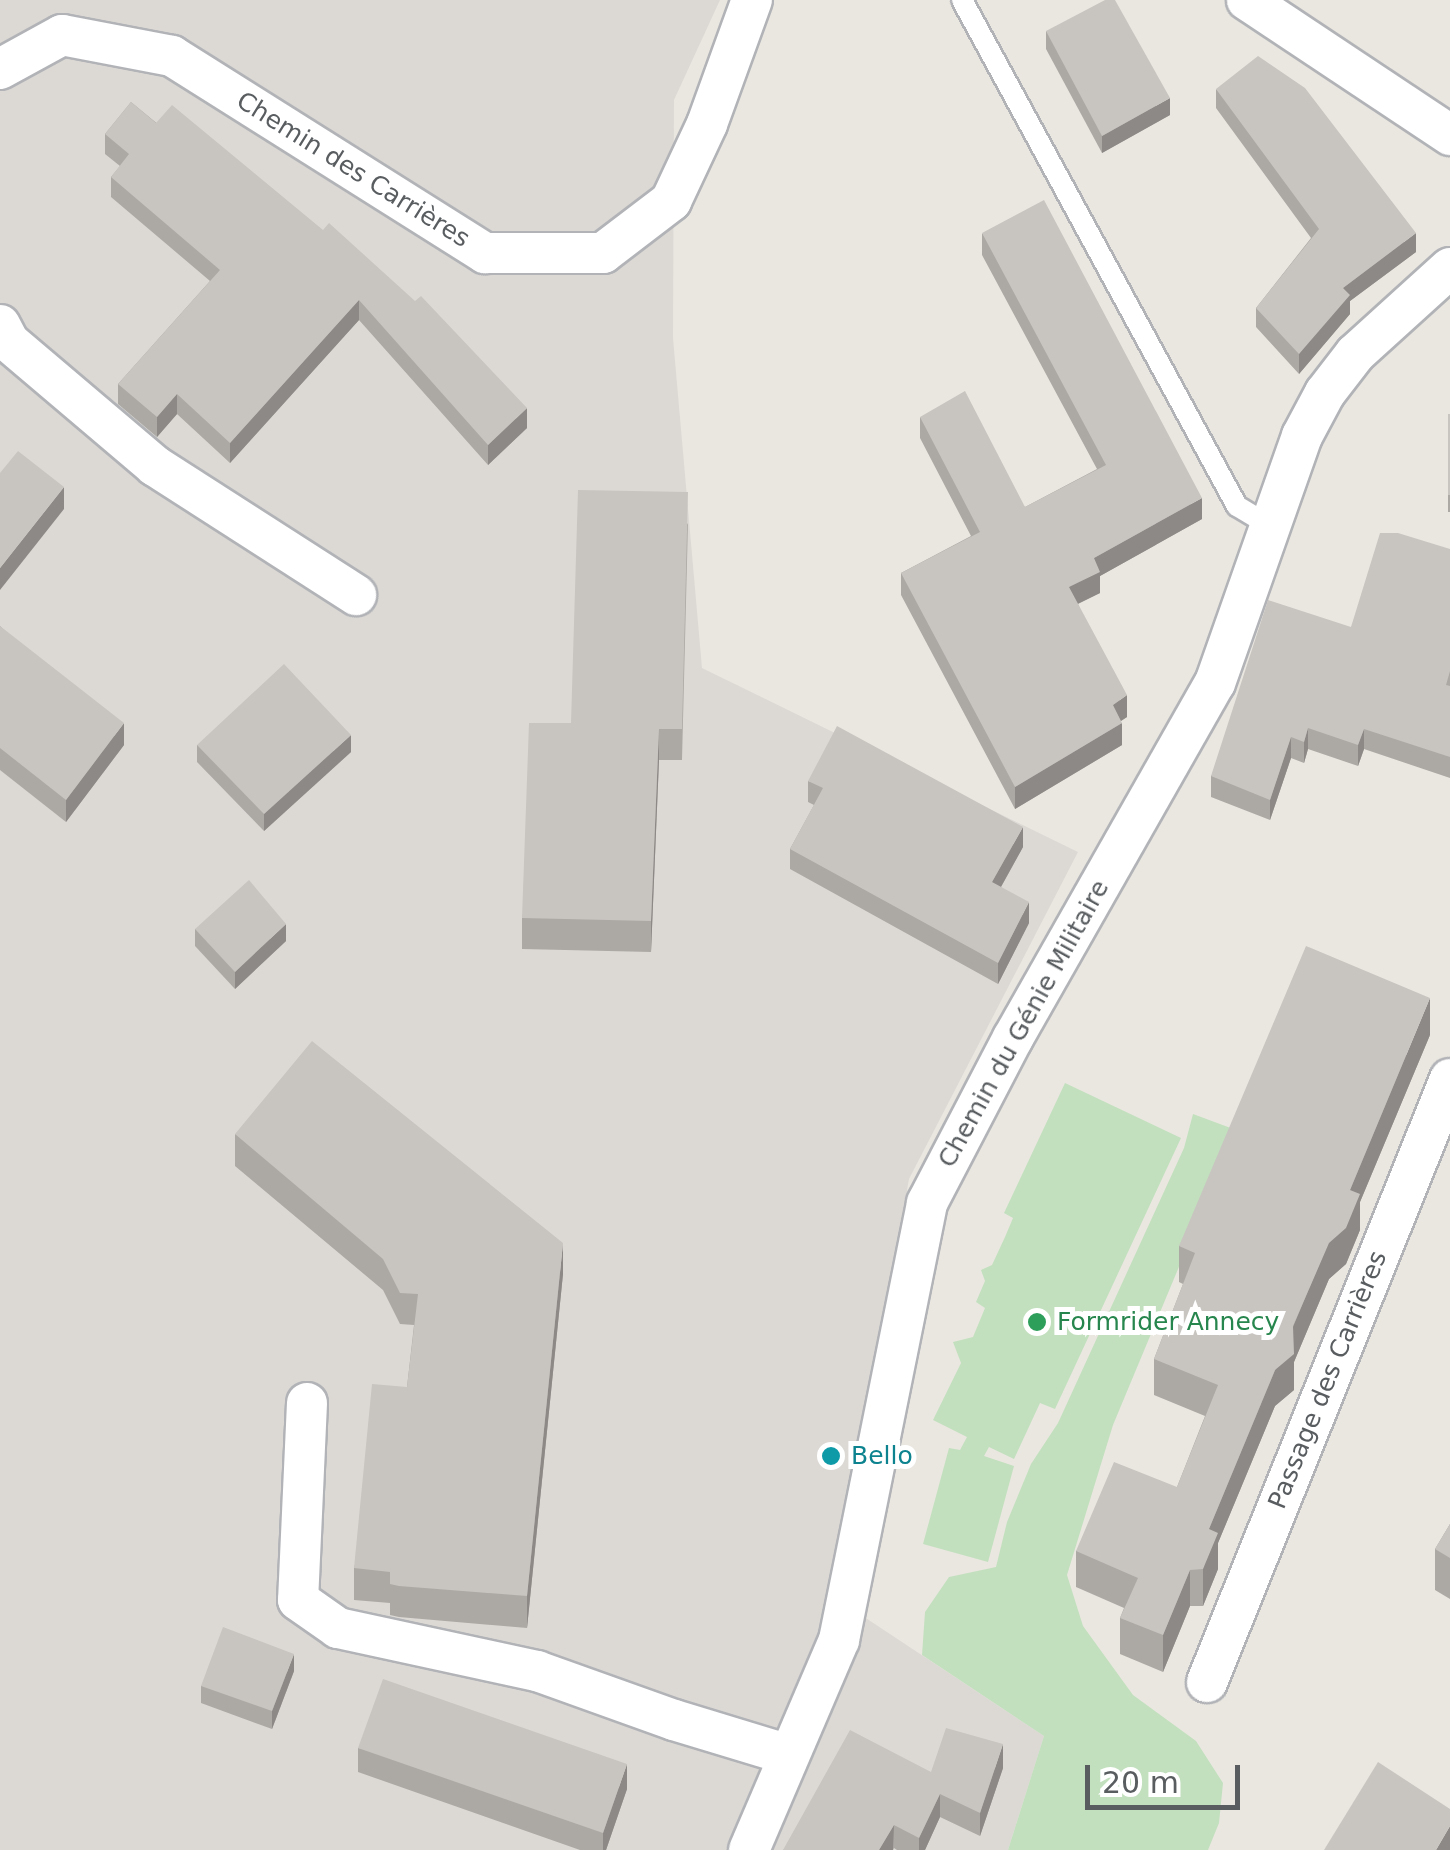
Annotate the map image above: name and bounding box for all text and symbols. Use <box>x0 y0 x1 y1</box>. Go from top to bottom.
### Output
street label: Chemin des Carrières <box>231 86 475 254</box>
street label: Chemin du Génie Militaire <box>932 875 1116 1173</box>
street label: Passage des Carrières <box>1263 1247 1393 1513</box>
place label: Formrider Annecy <box>1057 1307 1279 1337</box>
marker: Formrider Annecy <box>1026 1311 1048 1333</box>
place label: Bello <box>851 1441 913 1471</box>
marker: Bello <box>820 1445 842 1467</box>
scale bar <box>1090 1745 1245 1807</box>
text: 20 m <box>1102 1765 1179 1800</box>

